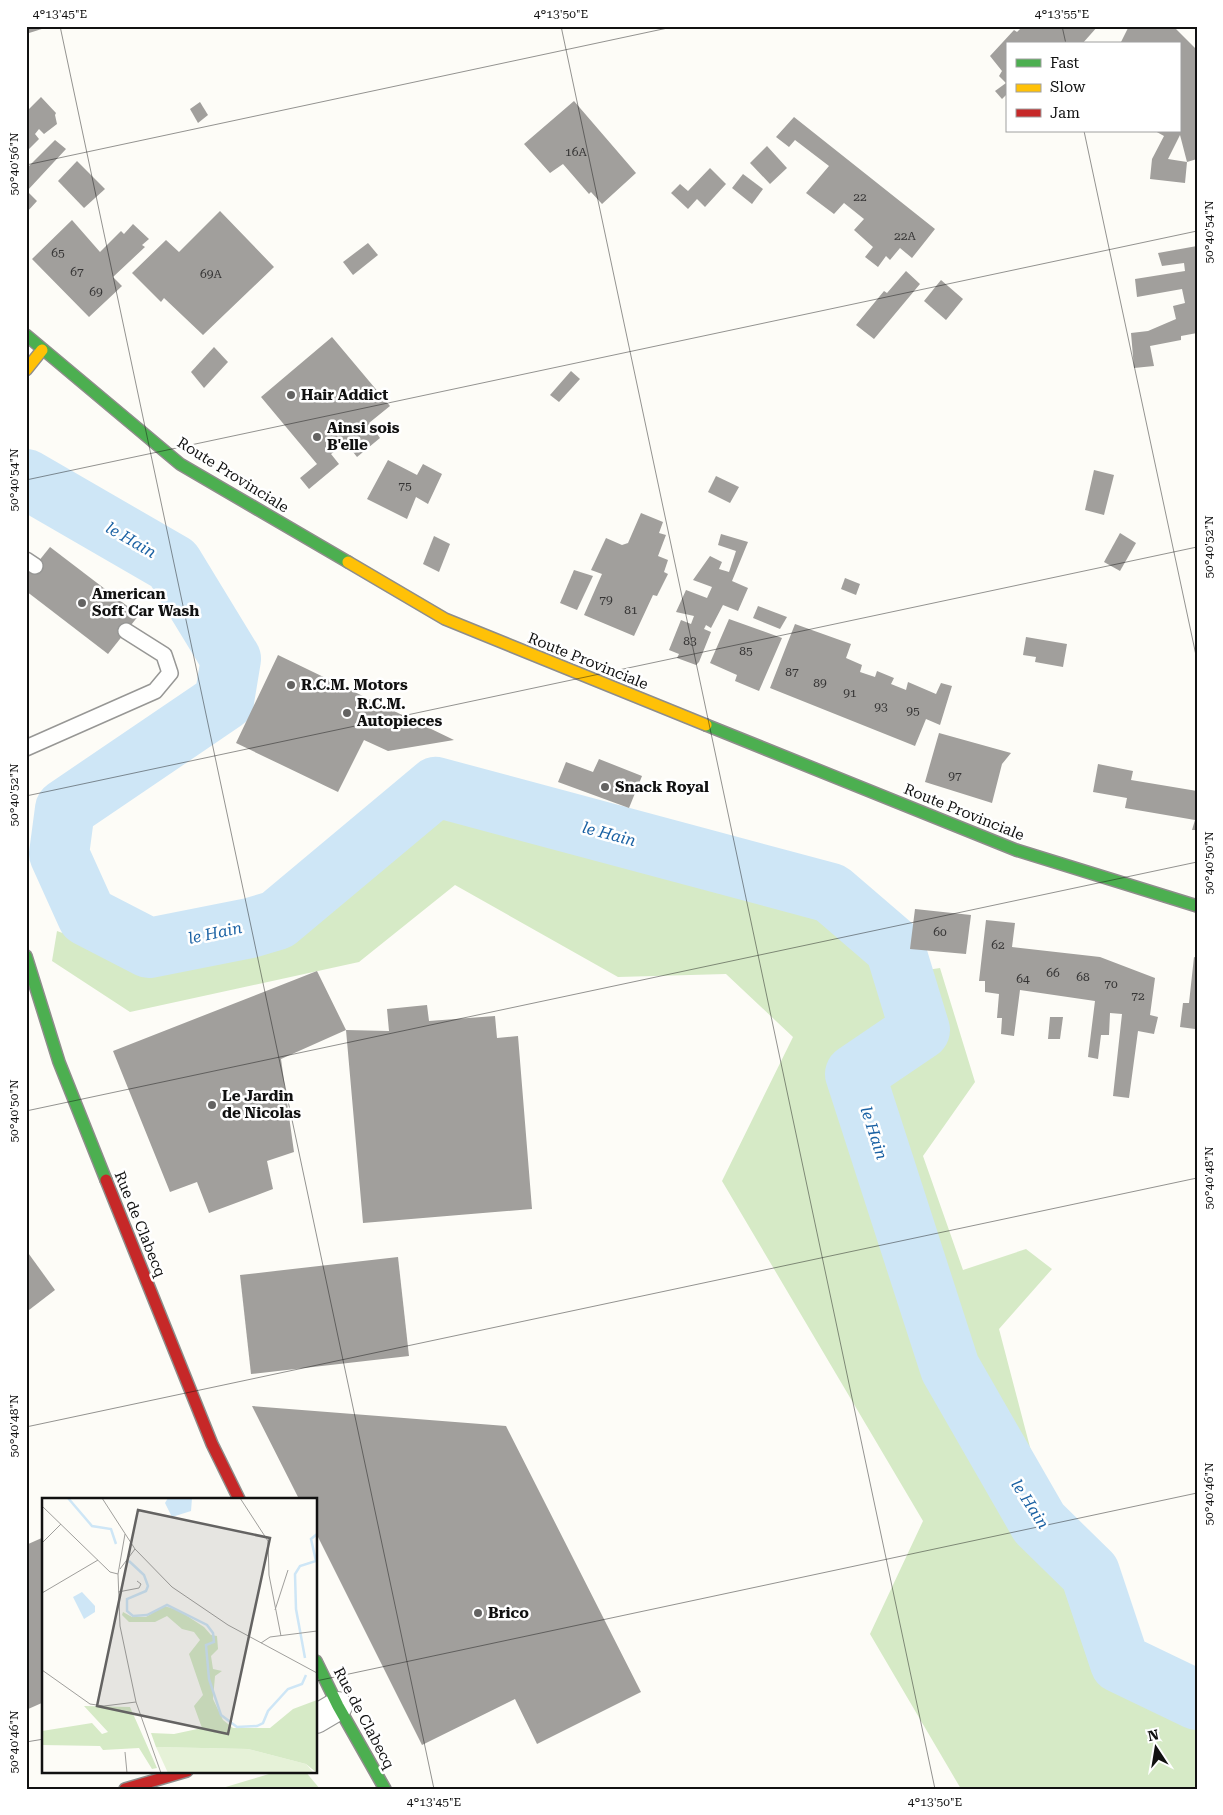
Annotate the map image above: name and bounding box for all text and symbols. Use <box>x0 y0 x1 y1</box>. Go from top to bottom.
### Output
text: 4°13'45"E <box>33 7 87 21</box>
text: 4°13'50"E <box>534 7 588 21</box>
text: 4°13'55"E <box>1035 7 1089 21</box>
legend <box>1006 42 1180 132</box>
text: Fast <box>1050 54 1080 72</box>
text: Slow <box>1050 78 1086 96</box>
text: Jam <box>1050 104 1080 122</box>
text: 50°40'56"N <box>7 132 21 196</box>
house number: 16A <box>565 145 588 159</box>
house number: 22 <box>853 190 867 204</box>
text: 50°40'54"N <box>1202 200 1216 264</box>
house number: 22A <box>894 229 917 243</box>
house number: 65 <box>51 246 65 260</box>
house number: 67 <box>70 265 84 279</box>
house number: 69A <box>200 267 223 281</box>
house number: 69 <box>89 285 103 299</box>
place label: Hair Addict <box>301 386 388 404</box>
marker: Hair Addict <box>285 389 297 401</box>
place label: Ainsi sois B'elle <box>327 419 400 454</box>
marker: Ainsi sois B'elle <box>311 431 323 443</box>
street label: Route Provinciale <box>174 433 292 517</box>
text: 50°40'54"N <box>7 448 21 512</box>
house number: 75 <box>398 479 412 493</box>
text: 50°40'52"N <box>1202 515 1216 579</box>
water label: le Hain <box>103 518 160 562</box>
place label: American Soft Car Wash <box>92 585 199 620</box>
house number: 79 <box>599 593 613 607</box>
marker: American Soft Car Wash <box>76 597 88 609</box>
house number: 81 <box>624 603 638 617</box>
street label: Route Provinciale <box>525 629 651 693</box>
house number: 83 <box>683 634 697 648</box>
house number: 85 <box>739 644 753 658</box>
house number: 87 <box>785 665 799 679</box>
place label: R.C.M. Motors <box>301 676 408 694</box>
house number: 89 <box>813 676 827 690</box>
marker: R.C.M. Motors <box>285 679 297 691</box>
house number: 91 <box>843 686 857 700</box>
place label: R.C.M. Autopieces <box>357 695 442 730</box>
house number: 93 <box>874 700 888 714</box>
house number: 95 <box>906 704 920 718</box>
marker: R.C.M. Autopieces <box>341 707 353 719</box>
text: 50°40'52"N <box>7 763 21 827</box>
house number: 97 <box>948 769 962 783</box>
place label: Snack Royal <box>615 778 709 796</box>
street label: Route Provinciale <box>901 780 1027 844</box>
marker: Snack Royal <box>599 781 611 793</box>
water label: le Hain <box>580 818 638 850</box>
text: 50°40'50"N <box>1202 831 1216 895</box>
water label: le Hain <box>186 918 244 948</box>
house number: 60 <box>933 925 947 939</box>
house number: 62 <box>991 938 1005 952</box>
house number: 66 <box>1046 966 1060 980</box>
house number: 68 <box>1076 970 1090 984</box>
house number: 64 <box>1016 972 1030 986</box>
house number: 70 <box>1104 977 1118 991</box>
house number: 72 <box>1131 989 1145 1003</box>
text: 50°40'50"N <box>7 1079 21 1143</box>
place label: Le Jardin de Nicolas <box>222 1087 301 1122</box>
marker: Le Jardin de Nicolas <box>206 1099 218 1111</box>
water label: le Hain <box>857 1104 892 1162</box>
text: 50°40'48"N <box>1202 1146 1216 1210</box>
street label: Rue de Clabecq <box>111 1168 170 1280</box>
text: 50°40'48"N <box>7 1394 21 1458</box>
text: 50°40'46"N <box>1202 1462 1216 1526</box>
water label: le Hain <box>1007 1476 1053 1532</box>
inset map <box>42 1498 318 1772</box>
place label: Brico <box>488 1604 529 1622</box>
marker: Brico <box>472 1607 484 1619</box>
street label: Rue de Clabecq <box>330 1664 399 1772</box>
text: 50°40'46"N <box>7 1710 21 1774</box>
north arrow <box>1130 1722 1180 1772</box>
text: N <box>1146 1726 1160 1744</box>
text: 4°13'45"E <box>407 1795 461 1809</box>
text: 4°13'50"E <box>908 1795 962 1809</box>

